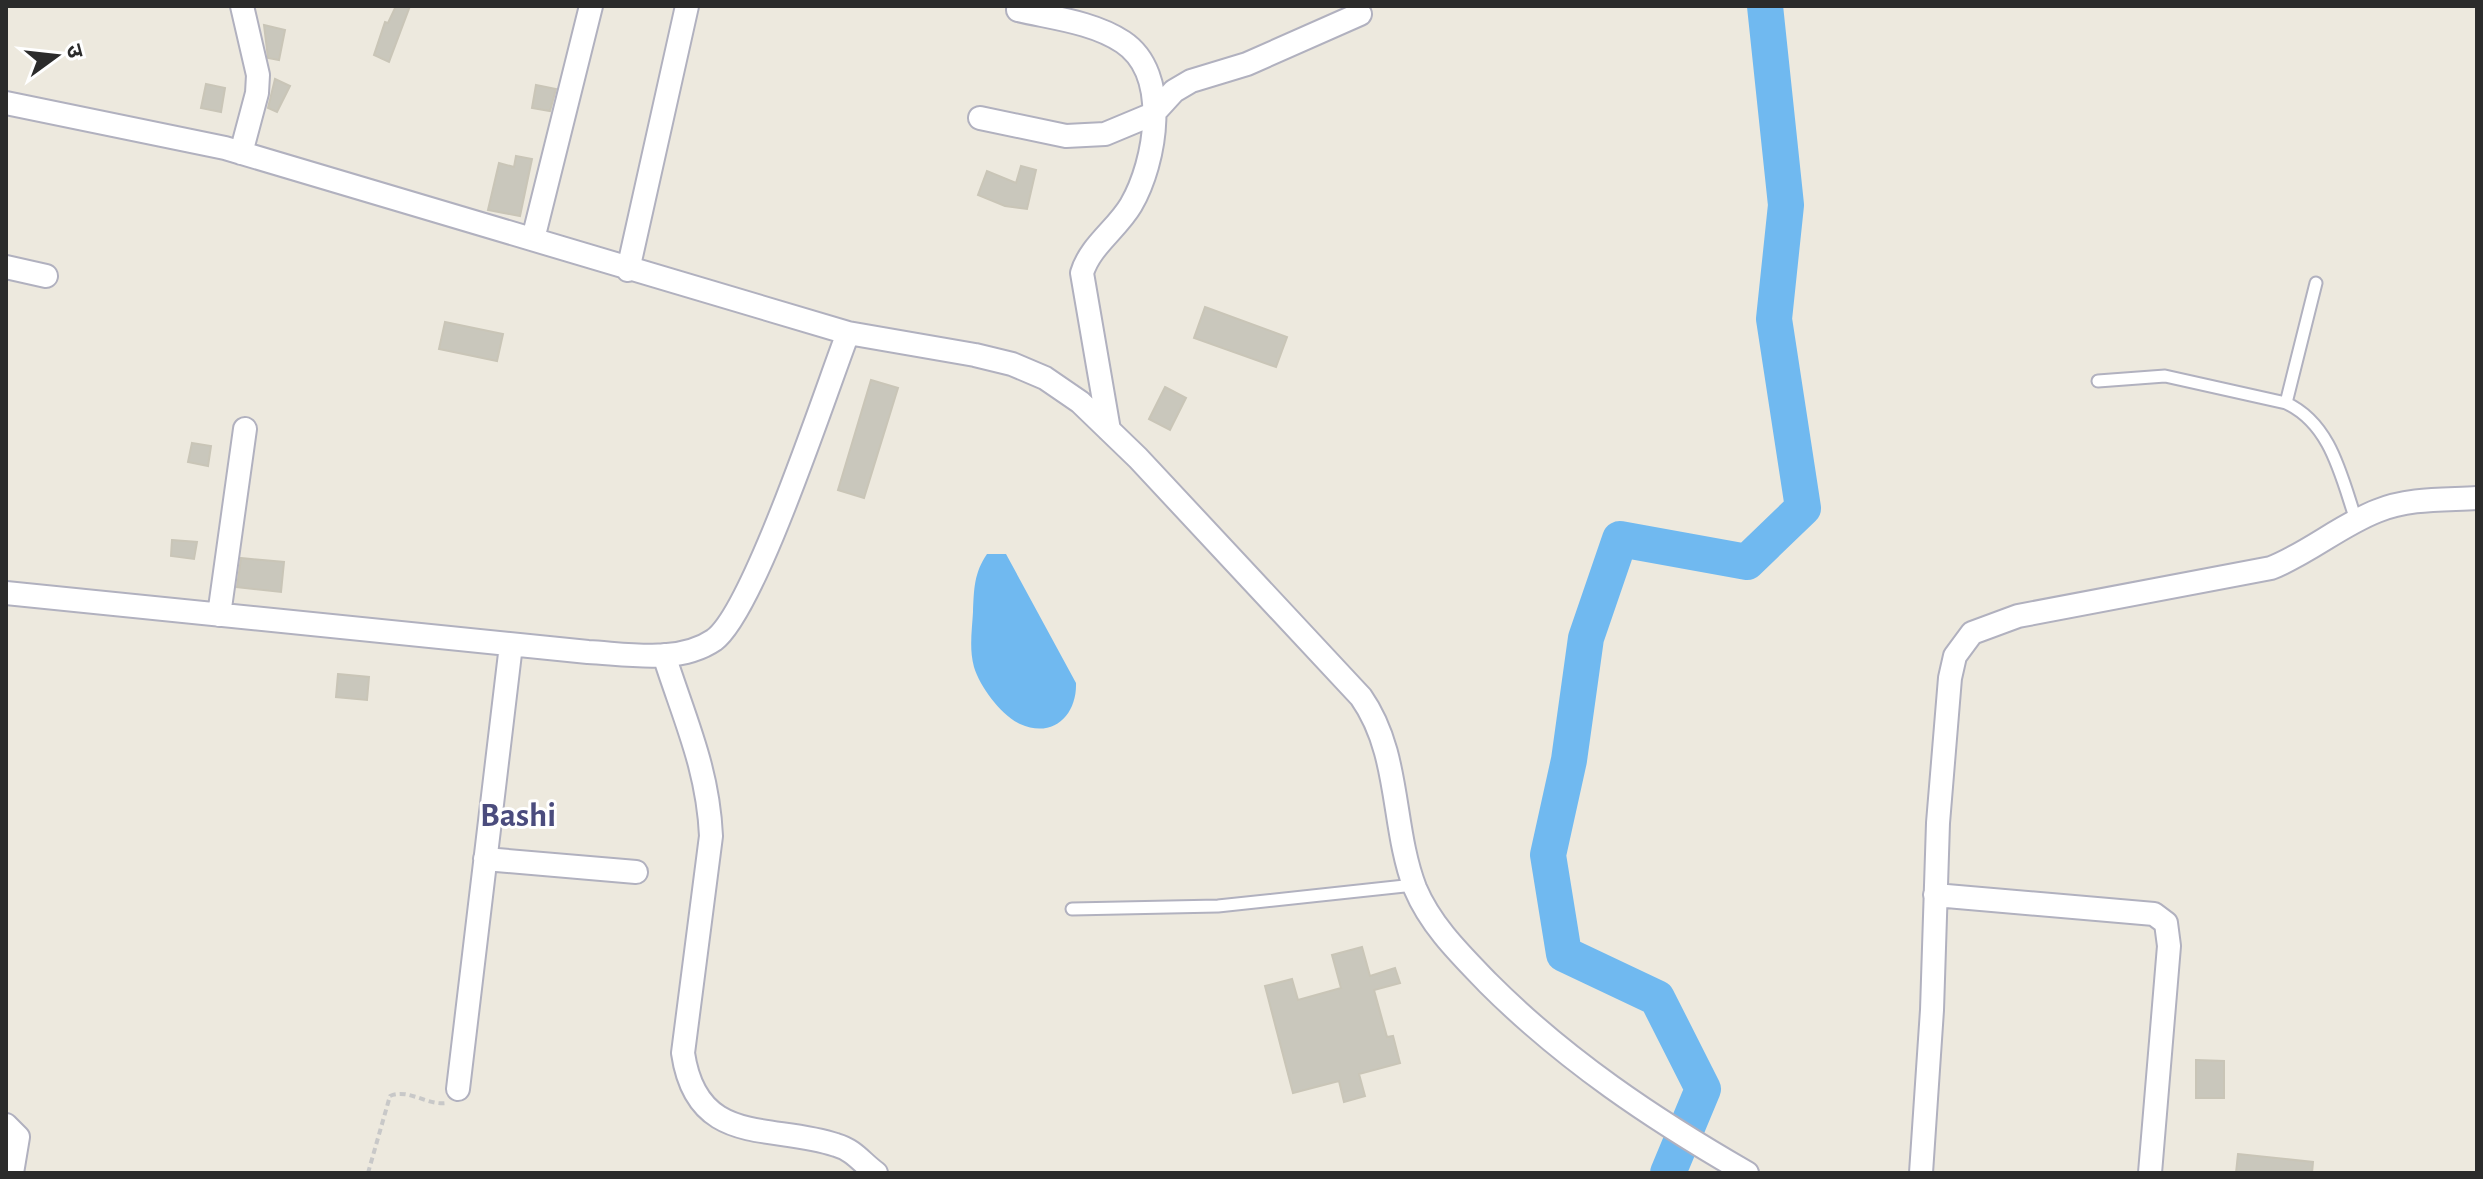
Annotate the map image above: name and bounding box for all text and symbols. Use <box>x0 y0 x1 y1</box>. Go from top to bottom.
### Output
north arrow <box>16 16 96 96</box>
text: उ <box>62 42 87 61</box>
district label: Bashi <box>480 799 556 833</box>

